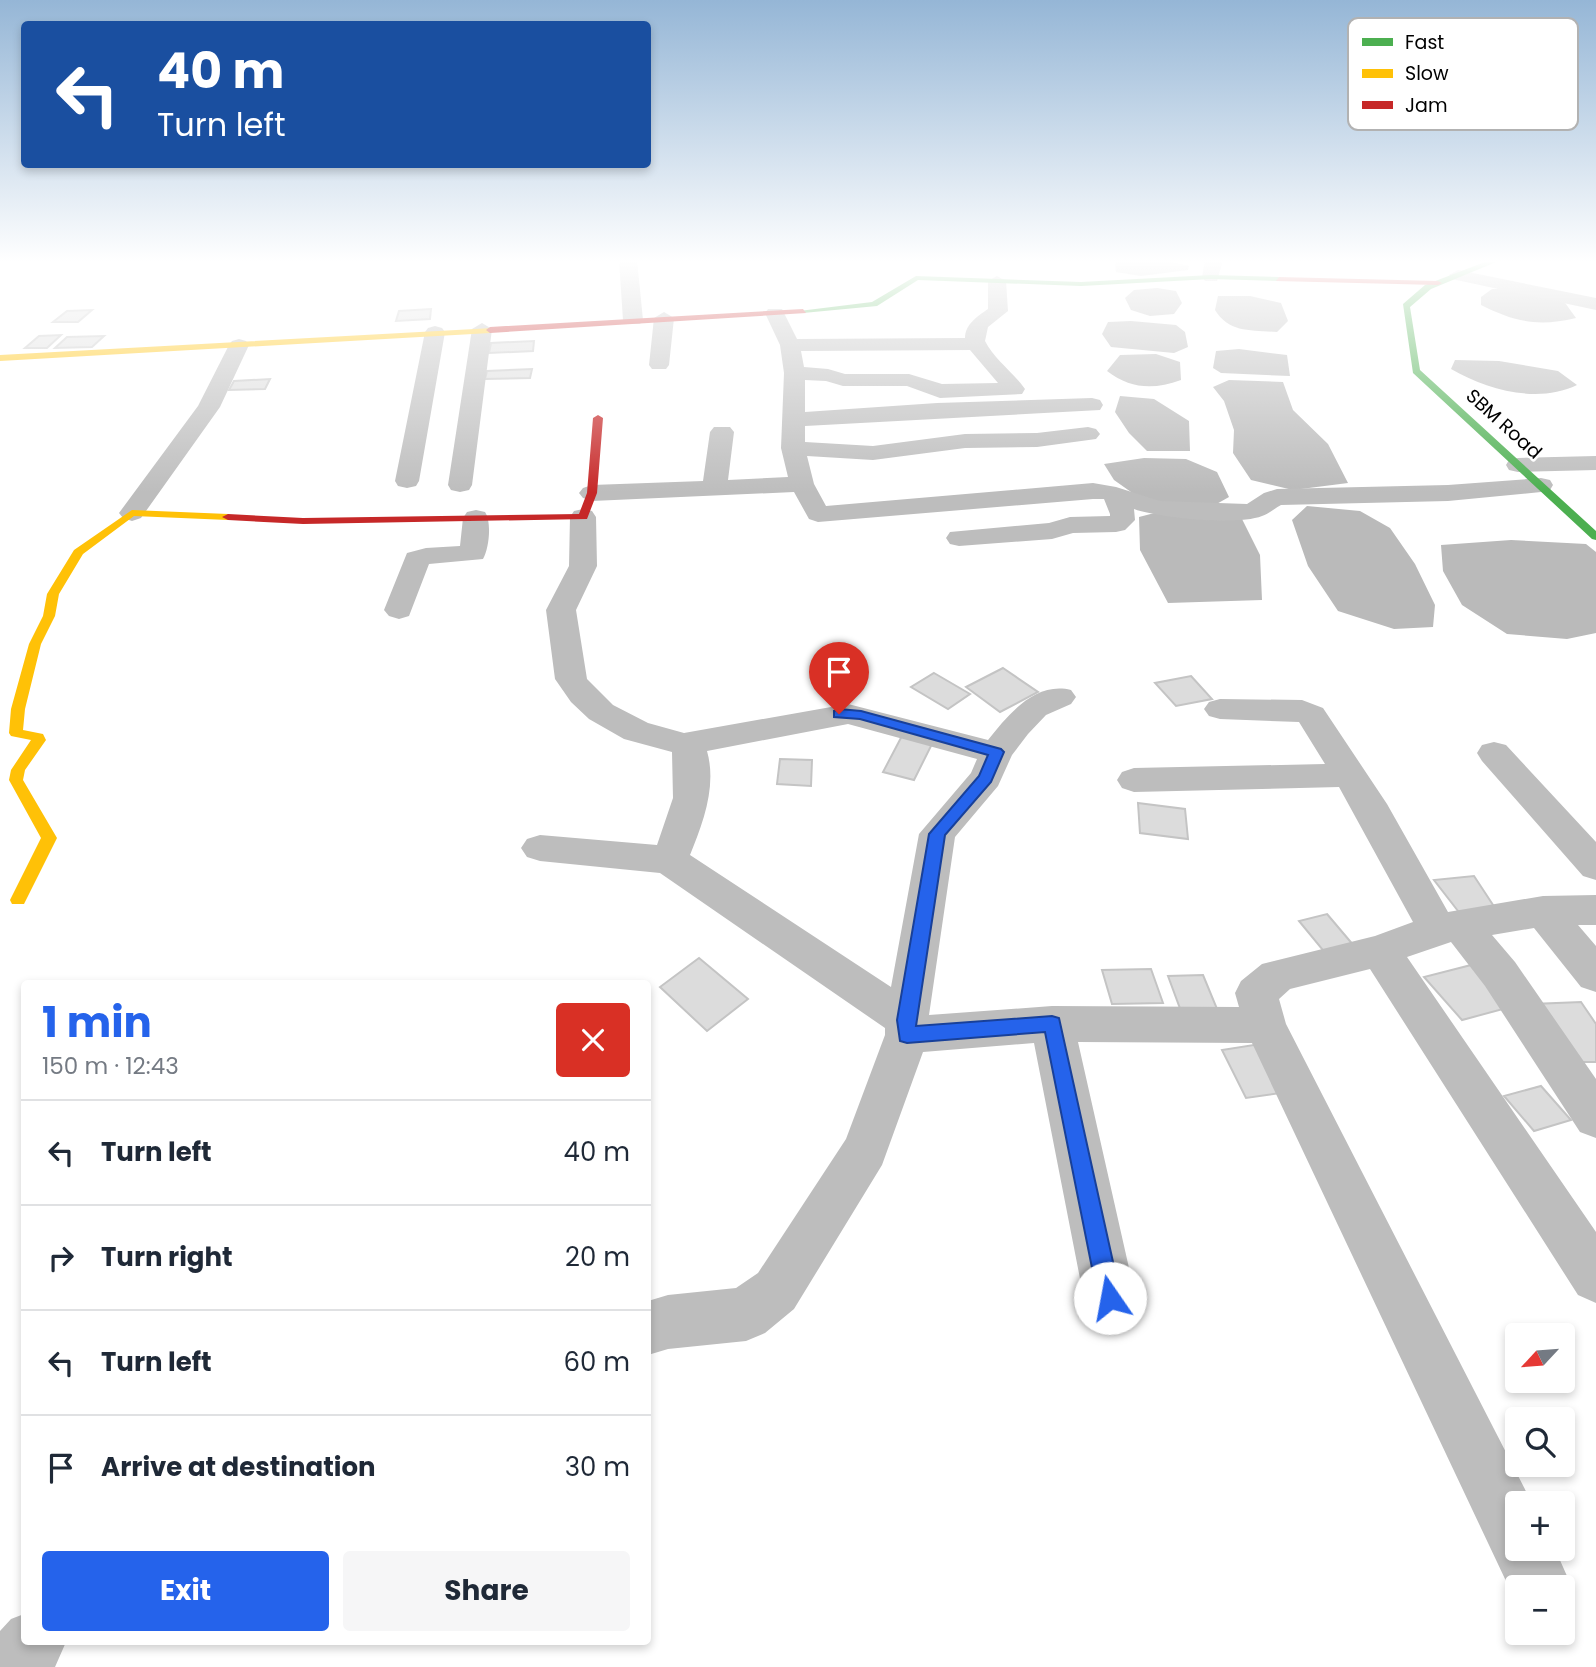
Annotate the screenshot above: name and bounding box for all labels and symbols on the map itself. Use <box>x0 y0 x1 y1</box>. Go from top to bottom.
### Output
legend <box>1348 18 1578 130</box>
text: Fast <box>1405 29 1444 56</box>
text: Slow <box>1405 60 1449 87</box>
text: Jam <box>1405 92 1447 119</box>
street label: SBM Road <box>1460 383 1548 465</box>
pin <box>809 642 869 714</box>
position arrow <box>1073 1261 1147 1335</box>
north arrow <box>1505 1323 1575 1393</box>

